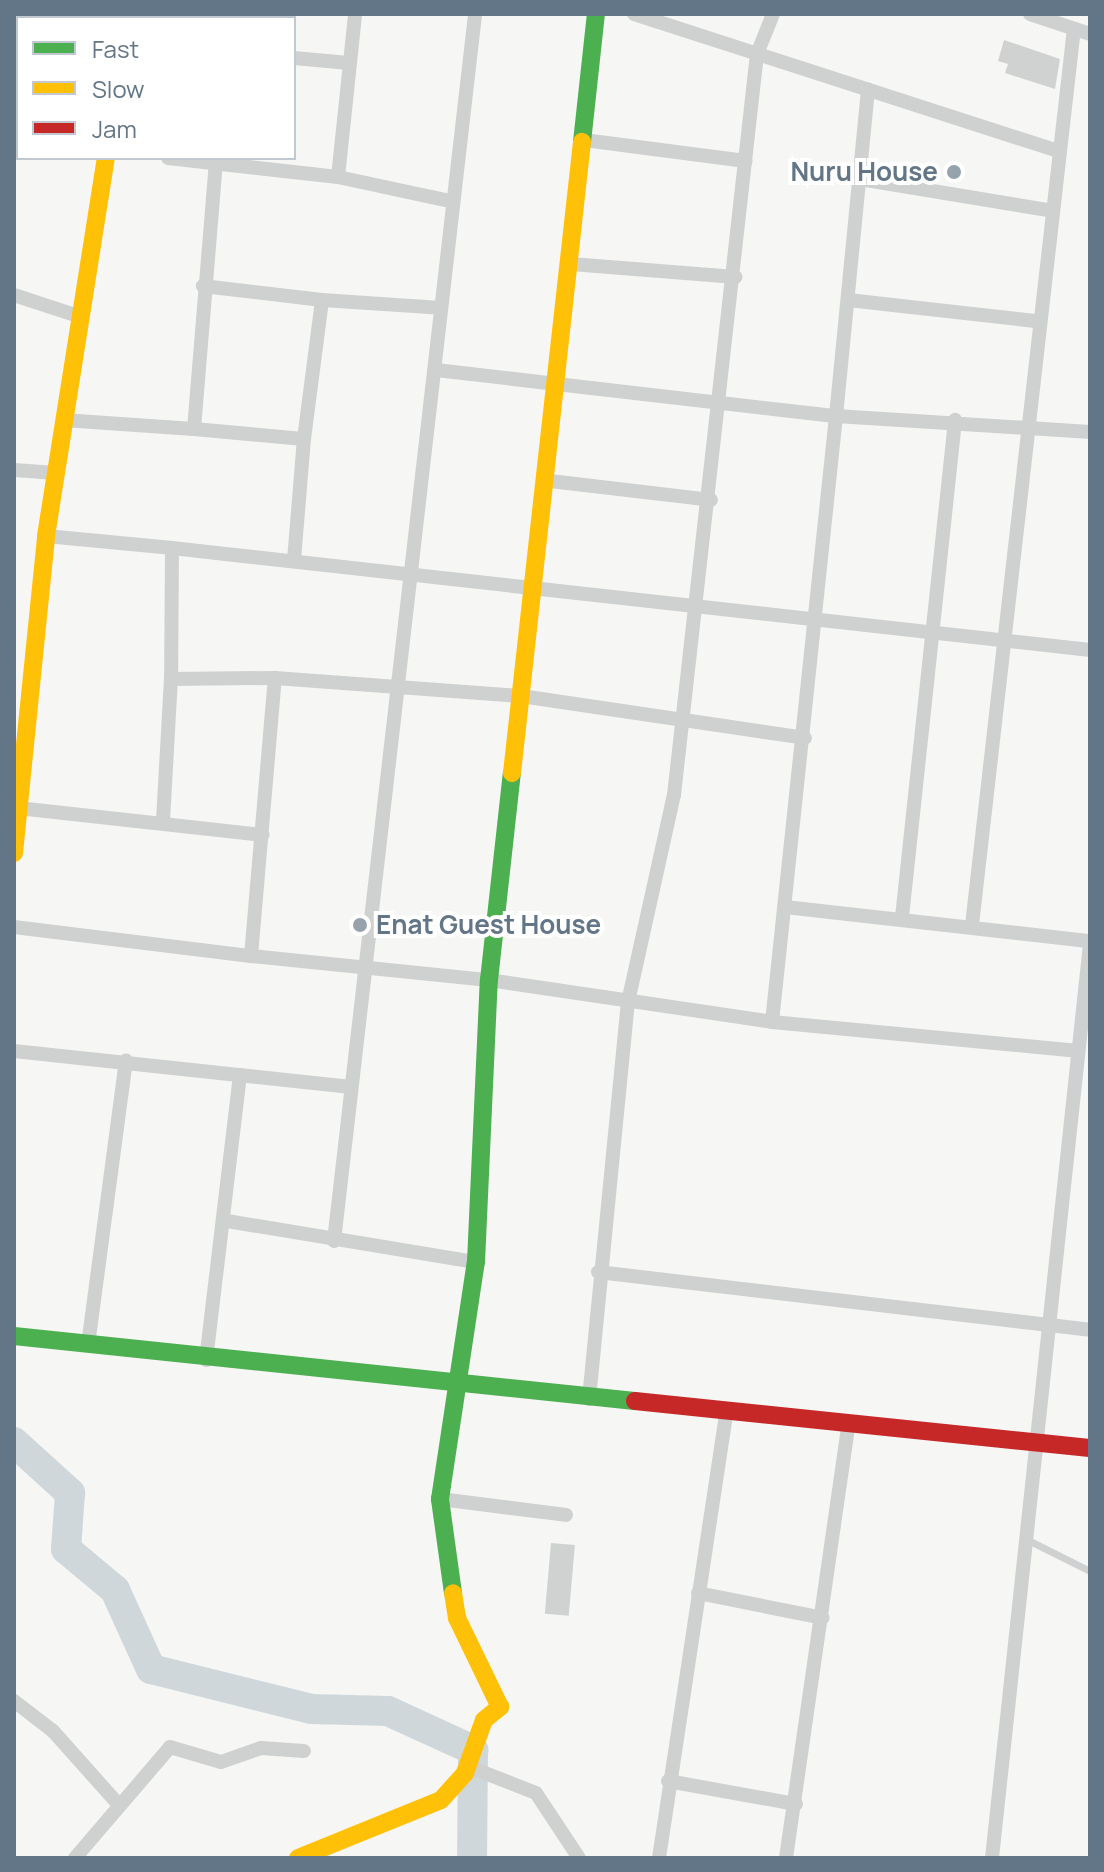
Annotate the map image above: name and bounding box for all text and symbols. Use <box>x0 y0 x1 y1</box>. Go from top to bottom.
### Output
legend <box>16 16 296 160</box>
text: Fast <box>92 32 139 65</box>
text: Slow <box>92 72 145 105</box>
text: Jam <box>92 112 137 145</box>
place label: Nuru House <box>790 156 938 188</box>
marker: Nuru House <box>945 163 963 181</box>
place label: Enat Guest House <box>376 909 601 941</box>
marker: Enat Guest House <box>351 916 369 934</box>

